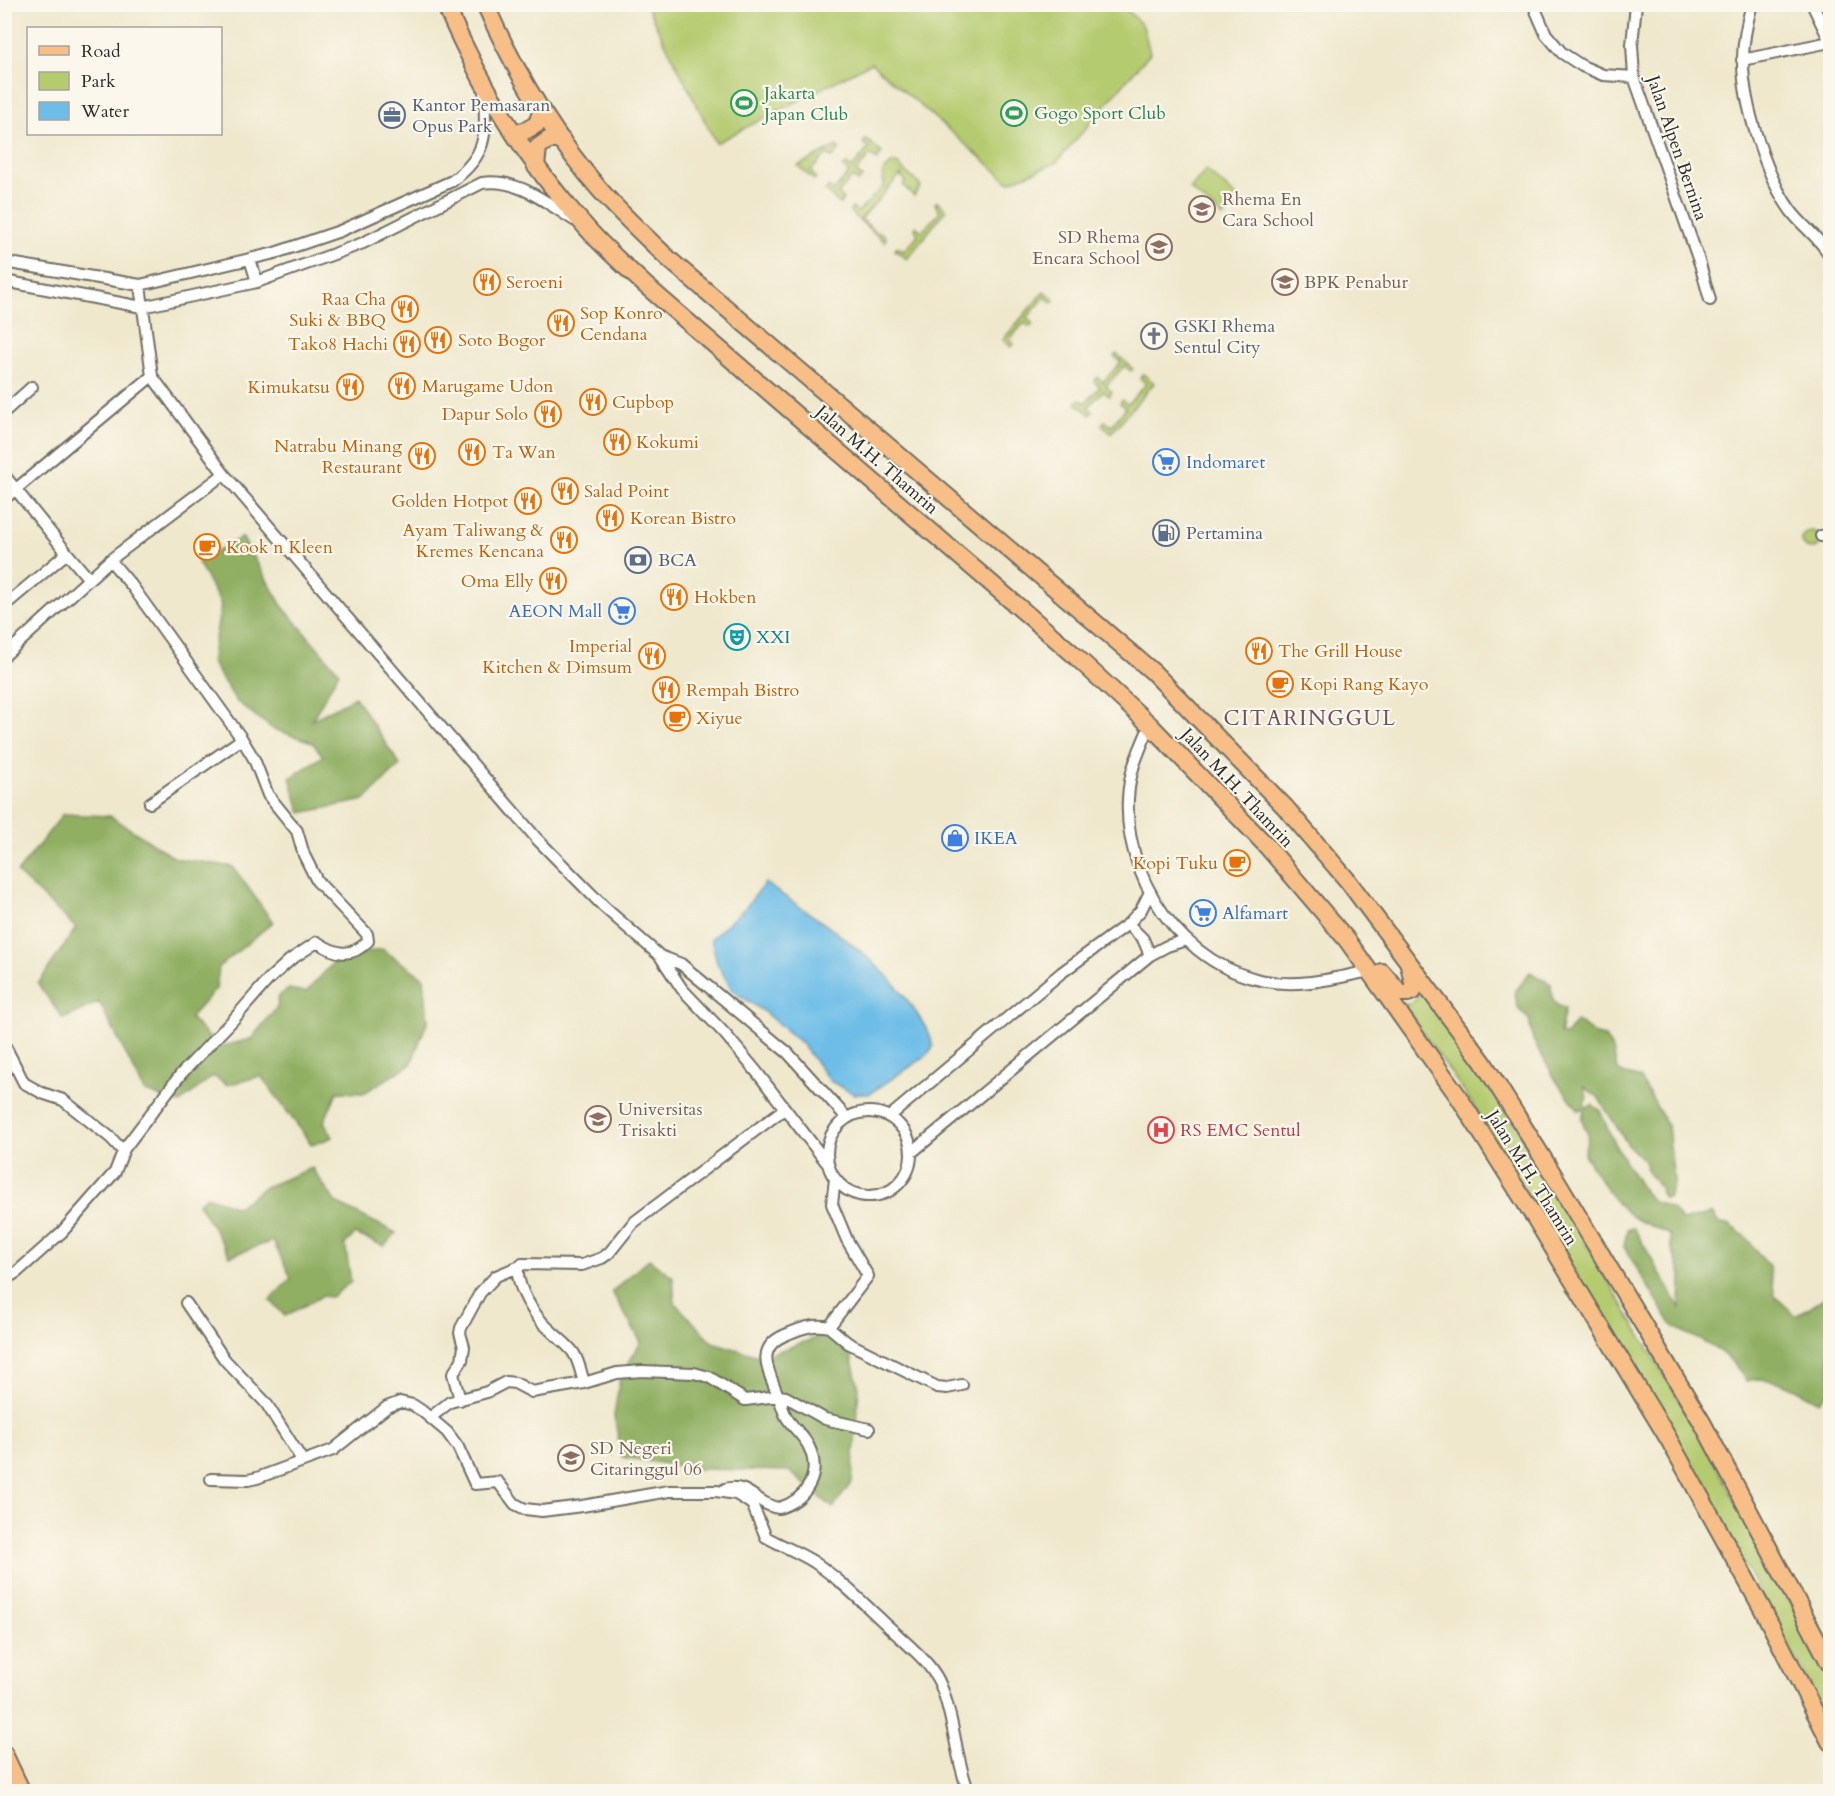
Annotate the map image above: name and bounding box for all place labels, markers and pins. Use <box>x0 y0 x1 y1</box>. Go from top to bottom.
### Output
place label: Jakarta Japan Club <box>761 81 848 127</box>
sports icon: Jakarta Japan Club <box>729 88 759 118</box>
place label: Kantor Pemasaran Opus Park <box>412 93 551 139</box>
sports icon: Gogo Sport Club <box>999 98 1029 128</box>
office icon: Kantor Pemasaran Opus Park <box>377 100 407 130</box>
place label: Gogo Sport Club <box>1034 101 1166 126</box>
place label: Rhema En Cara School <box>1222 187 1314 233</box>
school or university icon: Rhema En Cara School <box>1187 194 1217 224</box>
place label: SD Rhema Encara School <box>1032 225 1140 271</box>
school or university icon: SD Rhema Encara School <box>1144 232 1174 262</box>
restaurant icon: Seroeni <box>472 267 502 297</box>
school or university icon: BPK Penabur <box>1270 267 1300 297</box>
place label: Seroeni <box>506 270 563 295</box>
place label: BPK Penabur <box>1304 270 1408 295</box>
place label: Raa Cha Suki & BBQ <box>289 287 386 333</box>
restaurant icon: Raa Cha Suki & BBQ <box>390 294 420 324</box>
place label: Sop Konro Cendana <box>580 301 663 347</box>
restaurant icon: Sop Konro Cendana <box>546 308 576 338</box>
place label: GSKI Rhema Sentul City <box>1174 314 1275 360</box>
church icon: GSKI Rhema Sentul City <box>1139 321 1169 351</box>
restaurant icon: Soto Bogor <box>423 325 453 355</box>
place label: Soto Bogor <box>458 328 546 353</box>
restaurant icon: Tako8 Hachi <box>392 329 422 359</box>
place label: Tako8 Hachi <box>288 332 388 357</box>
restaurant icon: Marugame Udon <box>387 371 417 401</box>
restaurant icon: Kimukatsu <box>335 372 365 402</box>
place label: Marugame Udon <box>422 374 554 399</box>
place label: Kimukatsu <box>247 375 330 400</box>
restaurant icon: Cupbop <box>578 387 608 417</box>
place label: Cupbop <box>612 390 674 415</box>
restaurant icon: Dapur Solo <box>533 399 563 429</box>
place label: Dapur Solo <box>442 402 528 427</box>
restaurant icon: Kokumi <box>602 427 632 457</box>
place label: Kokumi <box>636 430 699 455</box>
place label: Natrabu Minang Restaurant <box>274 434 403 480</box>
restaurant icon: Ta Wan <box>457 437 487 467</box>
place label: Ta Wan <box>492 440 556 465</box>
restaurant icon: Natrabu Minang Restaurant <box>407 441 437 471</box>
supermarket icon: Indomaret <box>1151 447 1181 477</box>
place label: Indomaret <box>1186 450 1265 475</box>
restaurant icon: Salad Point <box>550 476 580 506</box>
place label: Salad Point <box>584 479 669 504</box>
restaurant icon: Golden Hotpot <box>513 486 543 516</box>
place label: Golden Hotpot <box>391 489 508 514</box>
restaurant icon: Korean Bistro <box>595 503 625 533</box>
place label: Korean Bistro <box>630 506 736 531</box>
place label: Ayam Taliwang & Kremes Kencana <box>402 518 545 564</box>
fuel station icon: Pertamina <box>1151 518 1181 548</box>
place label: Pertamina <box>1186 521 1263 546</box>
restaurant icon: Ayam Taliwang & Kremes Kencana <box>549 525 579 555</box>
cafe icon: Kook n Kleen <box>192 532 222 562</box>
place label: Kook n Kleen <box>226 535 334 560</box>
bank icon: BCA <box>623 545 653 575</box>
place label: BCA <box>658 548 697 573</box>
restaurant icon: Oma Elly <box>538 566 568 596</box>
place label: Oma Elly <box>461 569 534 594</box>
restaurant icon: Hokben <box>659 582 689 612</box>
place label: Hokben <box>694 585 757 610</box>
supermarket icon: AEON Mall <box>607 596 637 626</box>
place label: AEON Mall <box>508 599 602 624</box>
theatre icon: XXI <box>722 622 752 652</box>
place label: XXI <box>756 625 790 650</box>
place label: Imperial Kitchen & Dimsum <box>482 634 633 680</box>
restaurant icon: The Grill House <box>1244 636 1274 666</box>
place label: The Grill House <box>1278 639 1403 664</box>
restaurant icon: Imperial Kitchen & Dimsum <box>637 641 667 671</box>
cafe icon: Kopi Rang Kayo <box>1265 669 1295 699</box>
place label: Kopi Rang Kayo <box>1300 672 1429 697</box>
restaurant icon: Rempah Bistro <box>651 675 681 705</box>
place label: Rempah Bistro <box>686 678 800 703</box>
cafe icon: Xiyue <box>662 703 692 733</box>
place label: Xiyue <box>696 706 743 731</box>
shop icon: IKEA <box>940 823 970 853</box>
place label: IKEA <box>974 826 1018 851</box>
cafe icon: Kopi Tuku <box>1222 848 1252 878</box>
place label: Kopi Tuku <box>1133 851 1218 876</box>
supermarket icon: Alfamart <box>1188 898 1218 928</box>
place label: Alfamart <box>1222 901 1288 926</box>
place label: Universitas Trisakti <box>618 1097 702 1143</box>
school or university icon: Universitas Trisakti <box>583 1104 613 1134</box>
hospital icon: RS EMC Sentul <box>1146 1115 1176 1145</box>
place label: RS EMC Sentul <box>1180 1118 1301 1143</box>
place label: SD Negeri Citaringgul 06 <box>590 1436 702 1482</box>
school or university icon: SD Negeri Citaringgul 06 <box>556 1443 586 1473</box>

